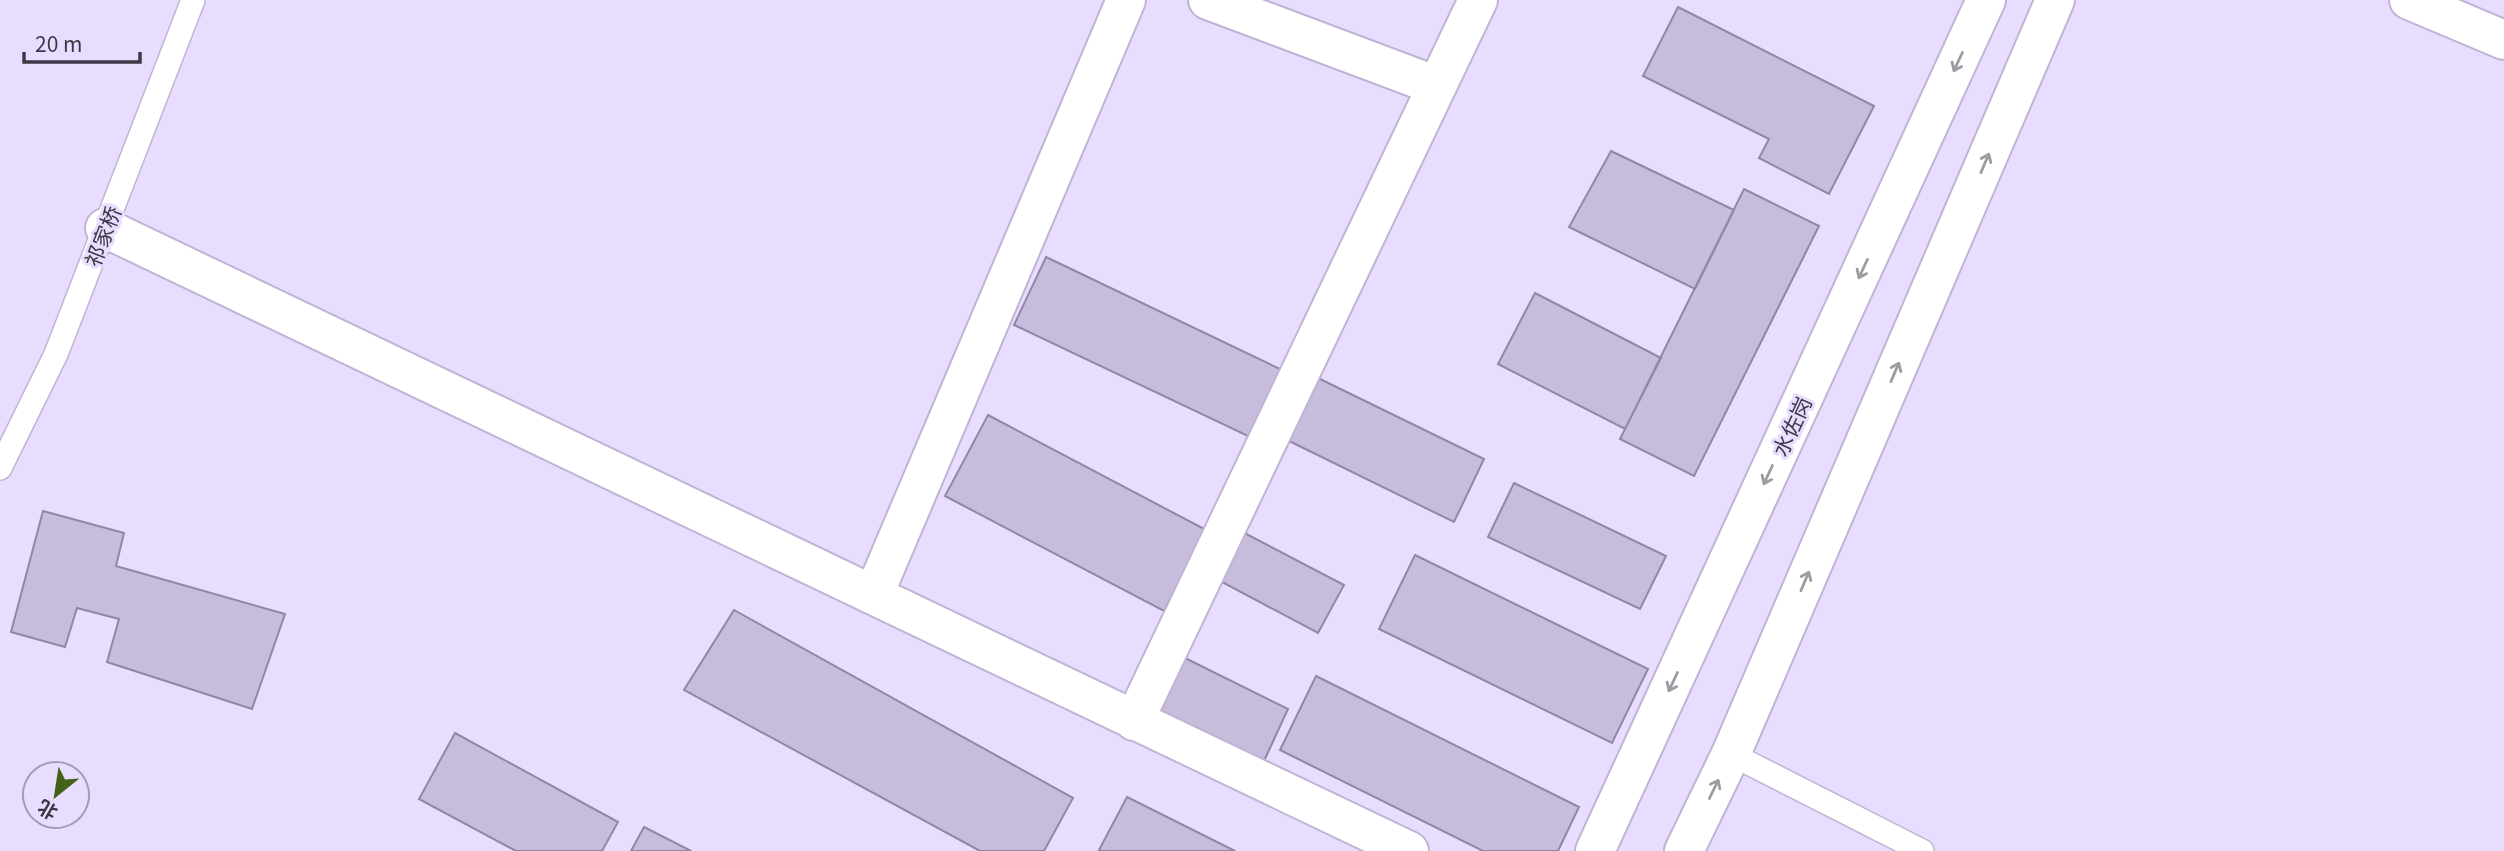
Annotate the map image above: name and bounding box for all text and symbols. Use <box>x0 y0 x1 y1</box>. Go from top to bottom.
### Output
scale bar <box>24 21 140 65</box>
text: 20 m <box>35 28 82 58</box>
one-way arrow <box>1951 51 1964 72</box>
one-way arrow <box>1979 153 1992 174</box>
street label: 祁家桥 <box>77 201 127 271</box>
one-way arrow <box>1856 258 1869 279</box>
one-way arrow <box>1889 362 1902 383</box>
street label: 水佐岗 <box>1764 391 1818 461</box>
one-way arrow <box>1761 464 1774 486</box>
one-way arrow <box>1799 571 1812 592</box>
one-way arrow <box>1666 671 1679 692</box>
north arrow <box>21 760 91 830</box>
one-way arrow <box>1707 779 1721 800</box>
text: 北 <box>32 795 62 827</box>

